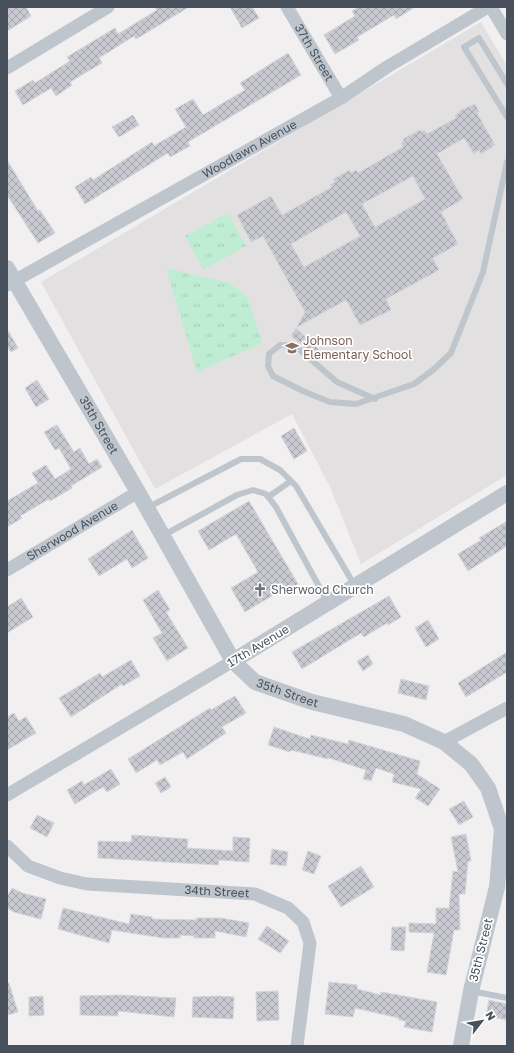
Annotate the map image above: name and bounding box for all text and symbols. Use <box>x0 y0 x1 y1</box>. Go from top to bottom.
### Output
street label: 37th Street <box>292 21 337 84</box>
street label: Woodlawn Avenue <box>199 116 299 181</box>
place label: Johnson Elementary School <box>303 333 412 362</box>
school or university icon: Johnson Elementary School <box>284 340 300 356</box>
street label: 35th Street <box>76 393 122 457</box>
street label: Sherwood Avenue <box>24 498 121 564</box>
church icon: Sherwood Church <box>252 582 268 598</box>
place label: Sherwood Church <box>271 582 374 597</box>
street label: 17th Avenue <box>224 621 292 670</box>
street label: 35th Street <box>254 675 320 710</box>
street label: 34th Street <box>184 882 250 901</box>
street label: 35th Street <box>465 916 496 983</box>
north arrow <box>462 1001 502 1041</box>
text: N <box>483 1009 499 1023</box>

